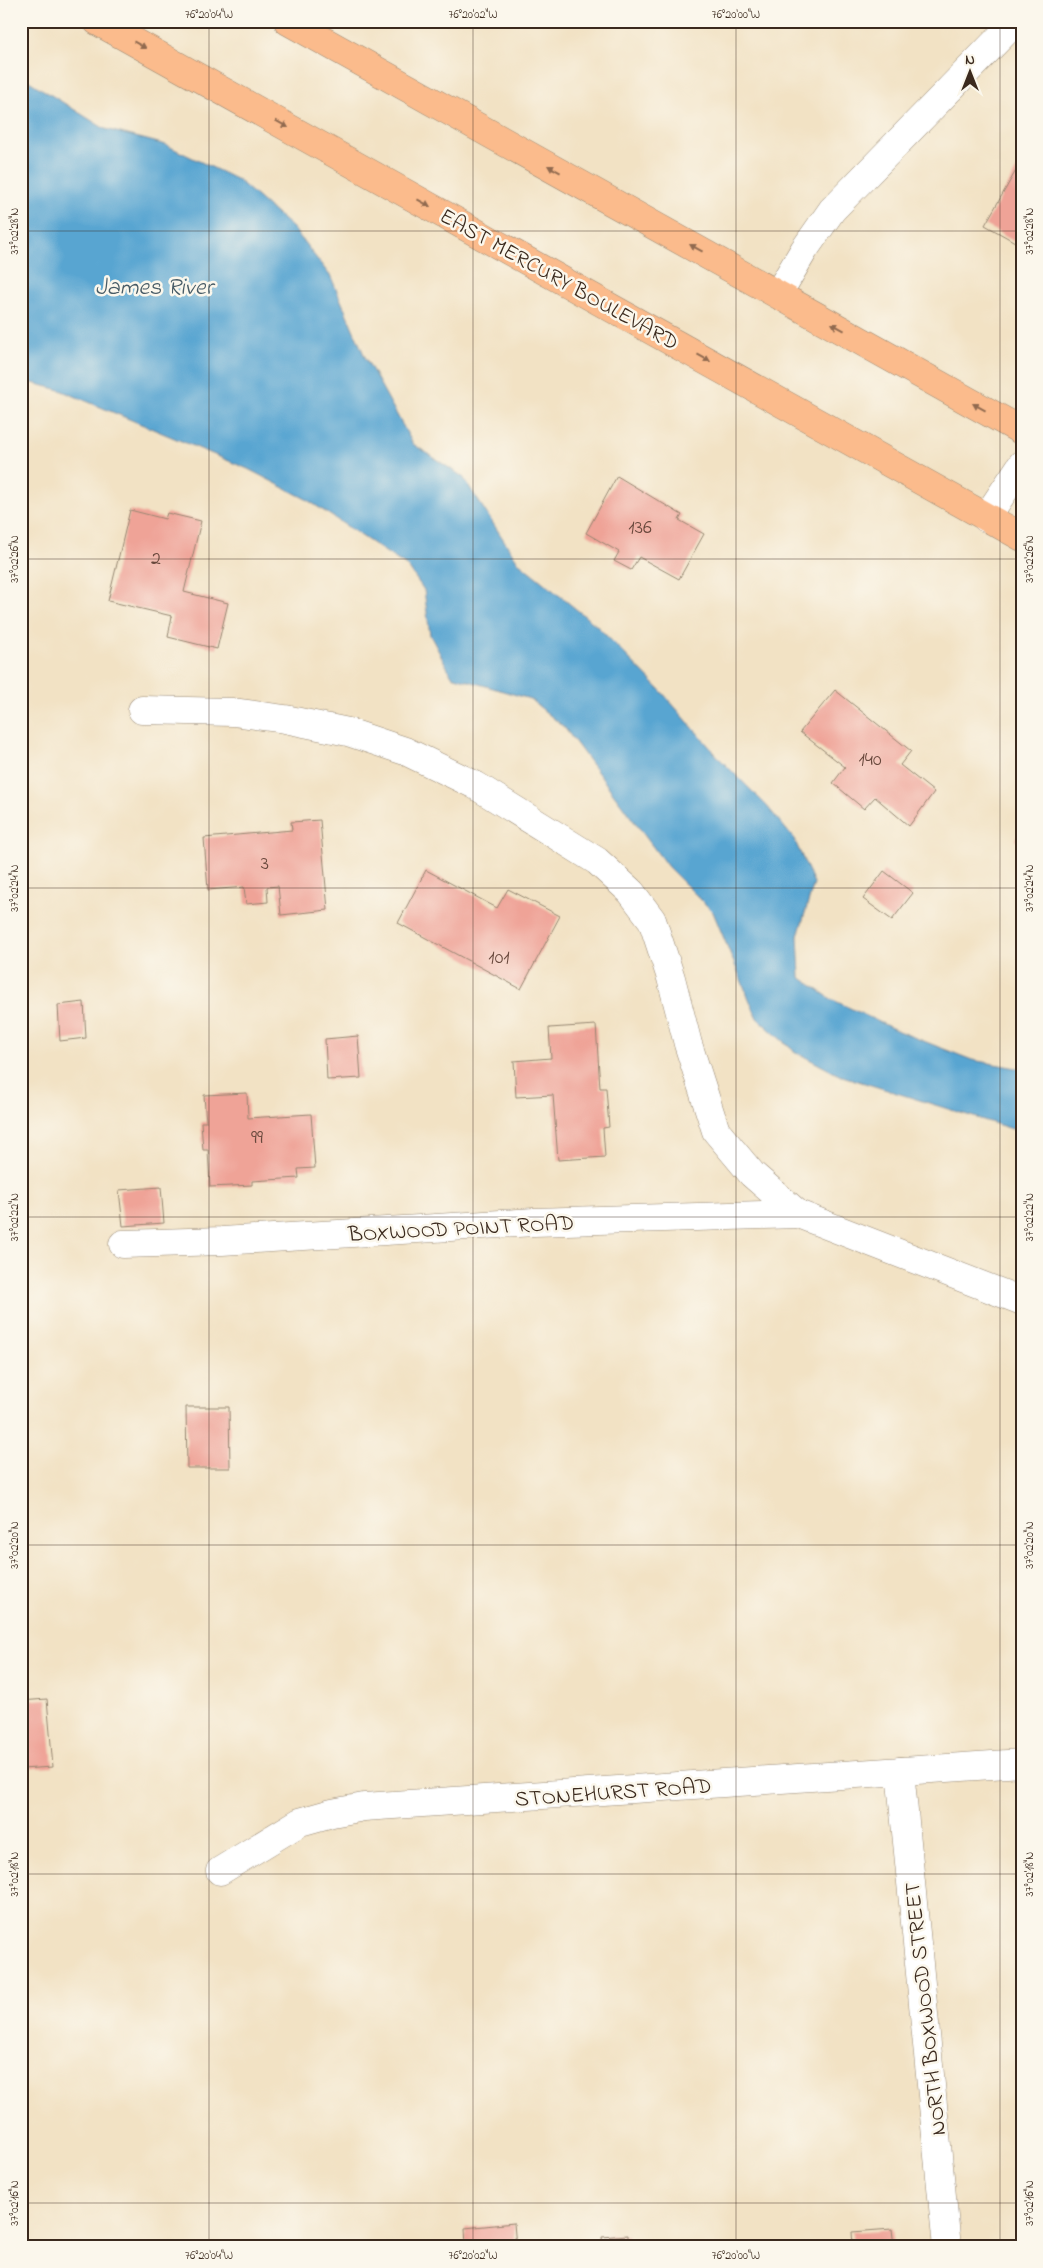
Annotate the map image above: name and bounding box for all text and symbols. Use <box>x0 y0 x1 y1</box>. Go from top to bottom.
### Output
text: 76°20'04"W <box>185 6 233 24</box>
text: 76°20'02"W <box>448 6 498 24</box>
text: 76°20'00"W <box>712 6 760 24</box>
one-way arrow <box>132 41 147 49</box>
north arrow <box>946 48 996 98</box>
text: N <box>965 50 975 71</box>
one-way arrow <box>274 120 289 128</box>
one-way arrow <box>546 165 561 173</box>
one-way arrow <box>416 199 431 207</box>
street label: EAST MERCURY BOULEVARD <box>433 201 684 360</box>
text: 37°02'28"N <box>6 208 24 254</box>
text: 37°02'28"N <box>1021 208 1039 254</box>
one-way arrow <box>688 244 703 252</box>
water label: James River <box>95 271 216 306</box>
one-way arrow <box>831 323 844 332</box>
one-way arrow <box>696 354 711 362</box>
one-way arrow <box>972 403 987 411</box>
house number: 136 <box>628 514 652 543</box>
text: 37°02'26"N <box>6 535 24 583</box>
text: 37°02'26"N <box>1021 535 1039 583</box>
house number: 2 <box>151 545 161 574</box>
house number: 140 <box>858 746 882 775</box>
house number: 3 <box>261 850 269 879</box>
text: 37°02'24"N <box>6 864 24 912</box>
text: 37°02'24"N <box>1021 864 1039 912</box>
house number: 101 <box>488 944 510 973</box>
house number: 99 <box>251 1124 263 1153</box>
text: 37°02'22"N <box>6 1193 24 1241</box>
text: 37°02'22"N <box>1021 1193 1039 1241</box>
street label: BOXWOOD POINT ROAD <box>346 1208 575 1252</box>
text: 37°02'20"N <box>6 1521 24 1569</box>
text: 37°02'20"N <box>1021 1521 1039 1569</box>
street label: STONEHURST ROAD <box>514 1771 713 1817</box>
text: 37°02'18"N <box>6 1852 24 1896</box>
text: 37°02'18"N <box>1021 1852 1039 1896</box>
street label: NORTH BOXWOOD STREET <box>898 1880 956 2137</box>
text: 37°02'16"N <box>6 2180 24 2226</box>
text: 37°02'16"N <box>1021 2180 1039 2226</box>
text: 76°20'04"W <box>185 2247 233 2265</box>
text: 76°20'02"W <box>448 2247 498 2265</box>
text: 76°20'00"W <box>712 2247 760 2265</box>

